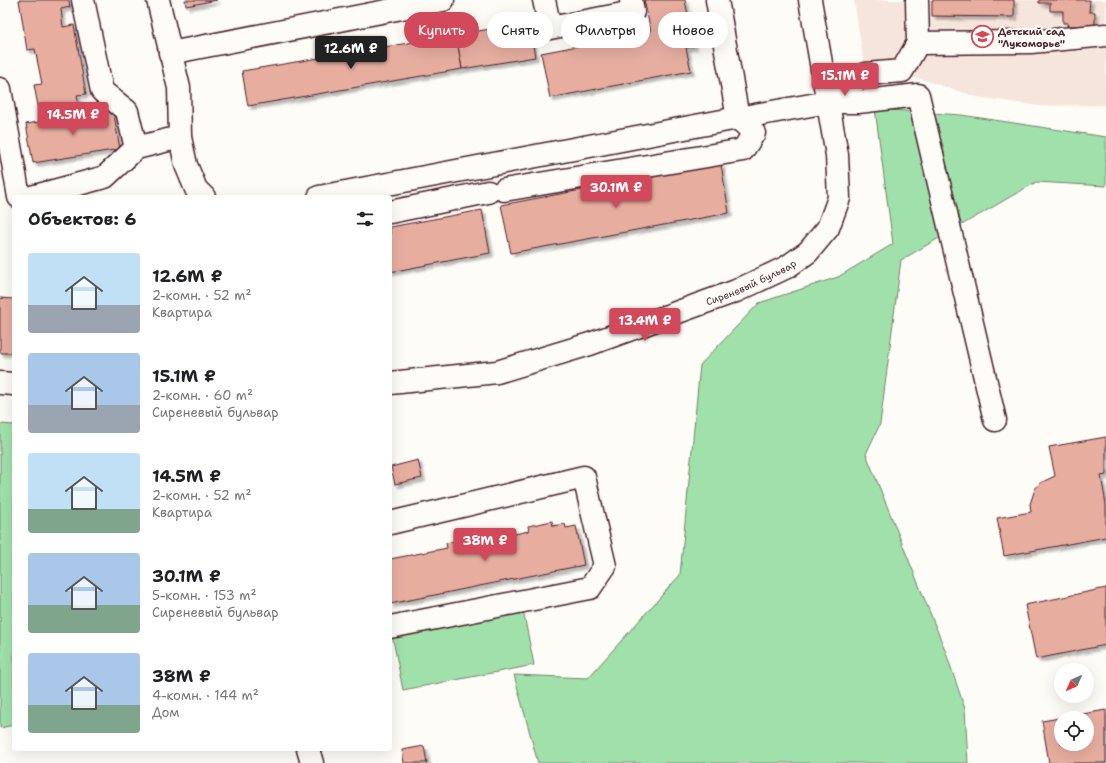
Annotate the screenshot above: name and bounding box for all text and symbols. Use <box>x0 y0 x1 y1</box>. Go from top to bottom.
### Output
chip: Купить <box>404 12 479 48</box>
chip: Снять <box>487 12 553 48</box>
chip: Фильтры <box>561 12 650 48</box>
chip: Новое <box>658 12 728 48</box>
school or university icon: Детский сад "Лукоморье" <box>970 24 996 50</box>
place label: Детский сад "Лукоморье" <box>998 25 1065 50</box>
pin: 12.6M ₽ <box>314 36 388 70</box>
text: 12.6M ₽ <box>324 40 378 57</box>
pin: 15.1M ₽ <box>808 63 882 97</box>
text: 15.1M ₽ <box>821 67 869 84</box>
pin: 14.5M ₽ <box>36 102 110 136</box>
text: 14.5M ₽ <box>47 106 99 123</box>
pin: 30.1M ₽ <box>579 175 653 209</box>
text: 30.1M ₽ <box>590 179 642 196</box>
text: Объектов: 6 <box>28 208 137 230</box>
icon: filters <box>354 208 376 230</box>
street label: Сиреневый бульвар <box>704 256 799 308</box>
text: 12.6M ₽ <box>152 265 223 287</box>
icon: home <box>60 269 108 317</box>
text: 2-комн. · 52 m² <box>152 287 251 304</box>
text: Квартира <box>152 304 212 321</box>
pin: 13.4M ₽ <box>608 308 682 342</box>
text: 13.4M ₽ <box>618 312 672 329</box>
text: 15.1M ₽ <box>152 365 216 387</box>
icon: home <box>60 369 108 417</box>
text: 2-комн. · 60 m² <box>152 387 253 404</box>
text: Сиреневый бульвар <box>152 404 279 421</box>
text: 14.5M ₽ <box>152 465 221 487</box>
icon: home <box>60 469 108 517</box>
text: 2-комн. · 52 m² <box>152 487 251 504</box>
text: Квартира <box>152 504 212 521</box>
pin: 38M ₽ <box>457 528 513 562</box>
text: 38M ₽ <box>462 532 508 549</box>
text: 30.1M ₽ <box>152 565 221 587</box>
icon: home <box>60 569 108 617</box>
text: 5-комн. · 153 m² <box>152 587 256 604</box>
text: Сиреневый бульвар <box>152 604 279 621</box>
north arrow <box>1054 663 1094 703</box>
map controls <box>1054 663 1094 751</box>
text: 38M ₽ <box>152 665 211 687</box>
icon: home <box>60 669 108 717</box>
text: 4-комн. · 144 m² <box>152 687 259 704</box>
text: Дом <box>152 704 180 721</box>
button: locate <box>1054 711 1094 751</box>

